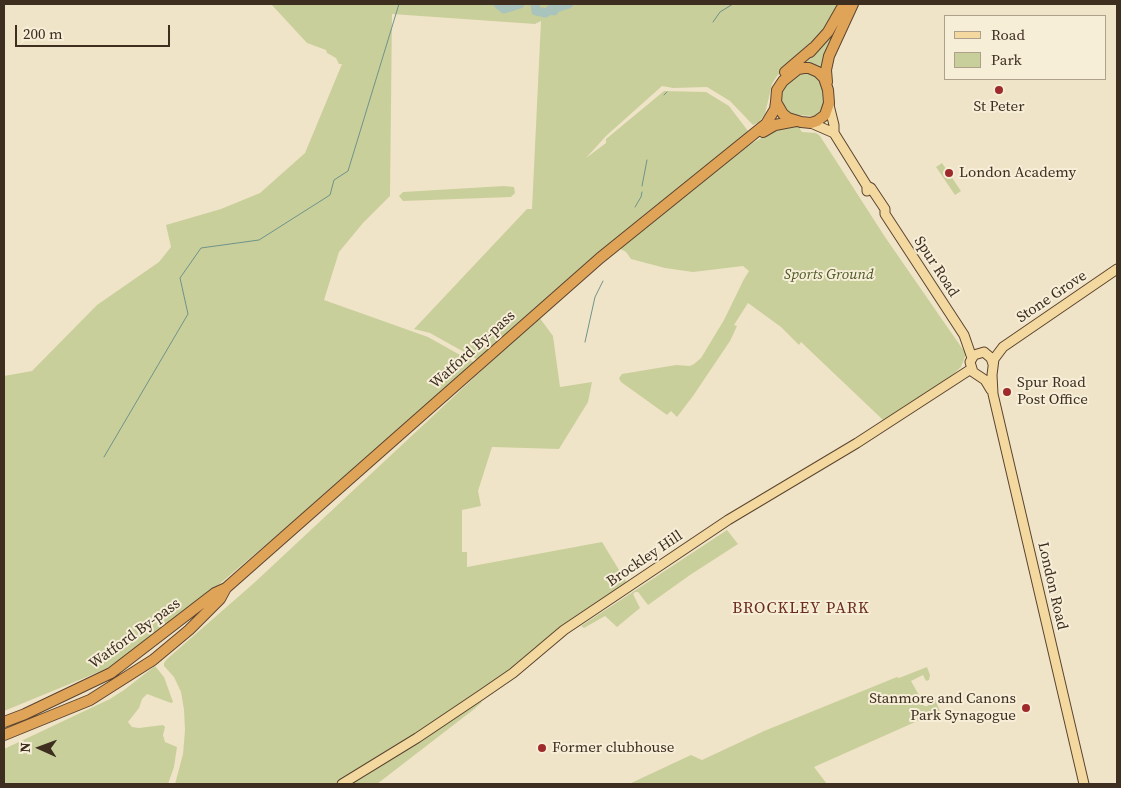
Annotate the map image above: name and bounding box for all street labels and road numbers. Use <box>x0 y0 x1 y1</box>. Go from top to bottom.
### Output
street label: Spur Road <box>910 233 962 301</box>
street label: Stone Grove <box>1014 267 1090 327</box>
street label: Watford By-pass <box>427 307 519 393</box>
street label: Brockley Hill <box>604 527 686 591</box>
street label: London Road <box>1033 540 1071 632</box>
street label: Watford By-pass <box>86 595 184 673</box>

